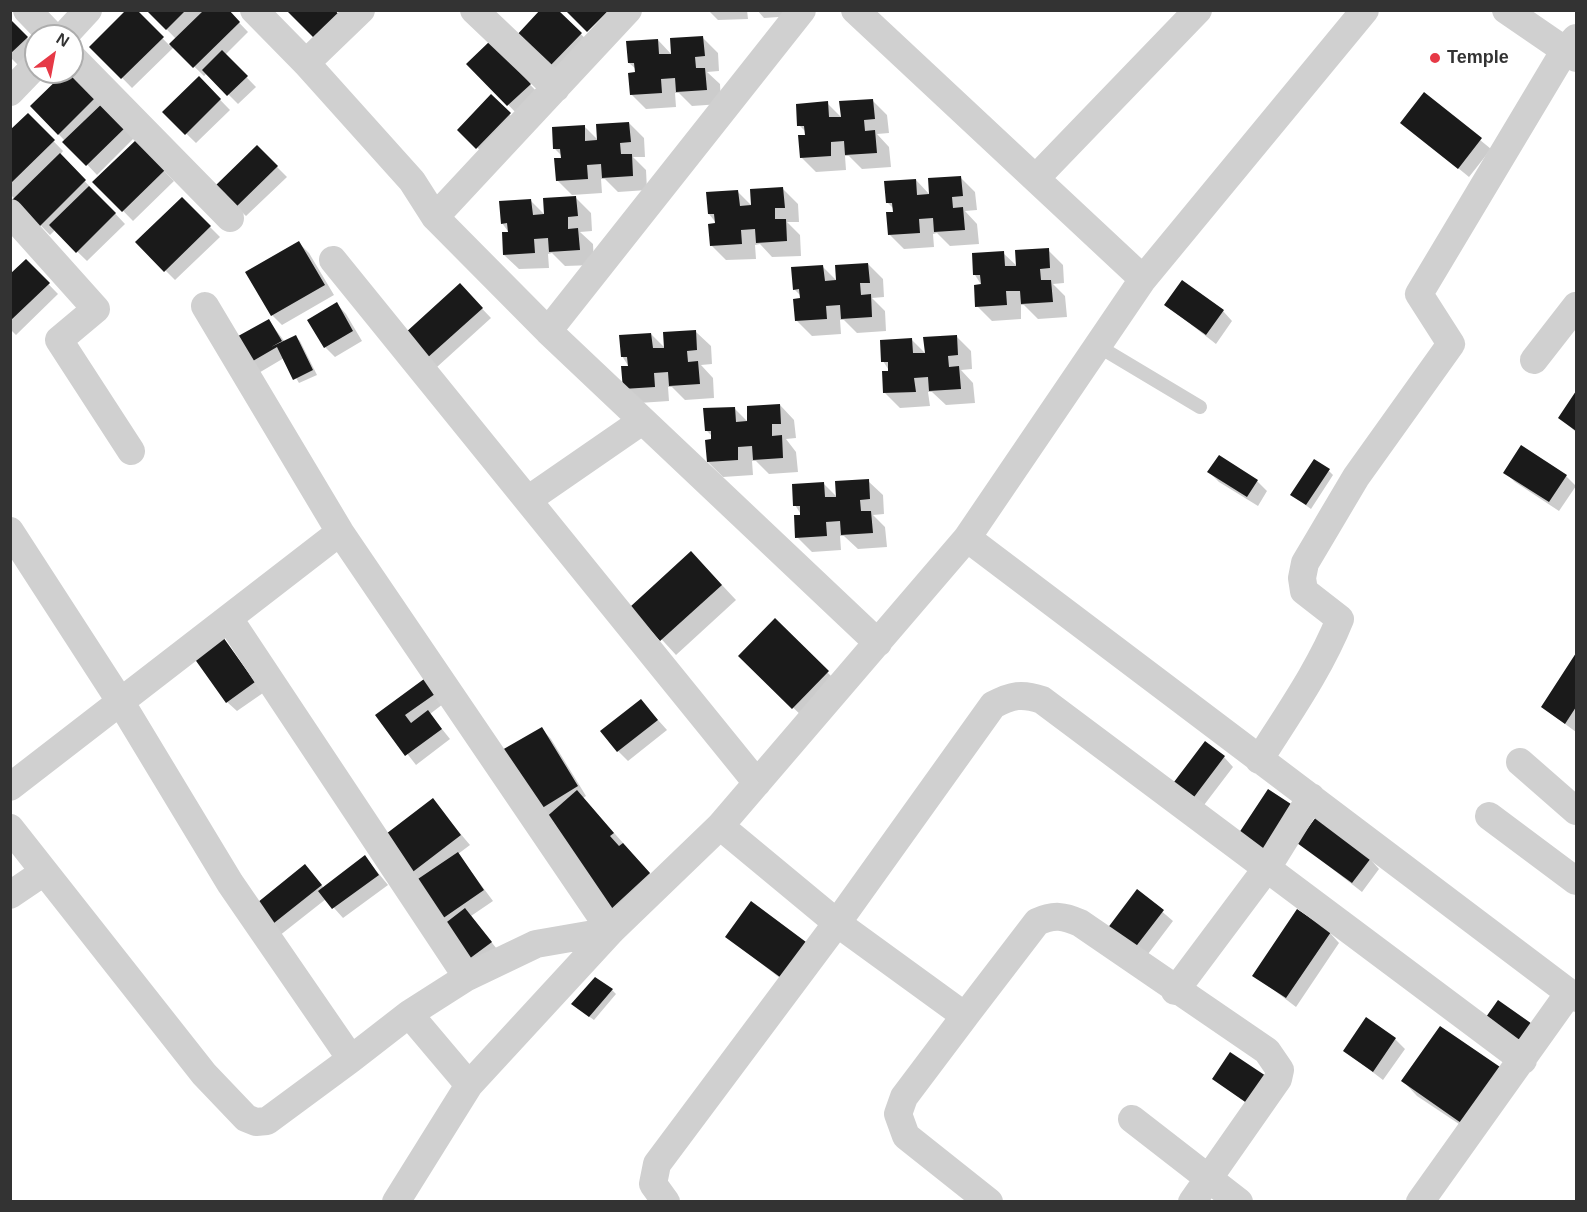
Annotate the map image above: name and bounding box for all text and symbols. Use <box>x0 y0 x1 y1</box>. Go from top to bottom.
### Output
north arrow <box>24 24 84 84</box>
text: N <box>53 30 72 50</box>
place label: Temple <box>1447 47 1509 69</box>
marker: Temple <box>1428 51 1442 65</box>

